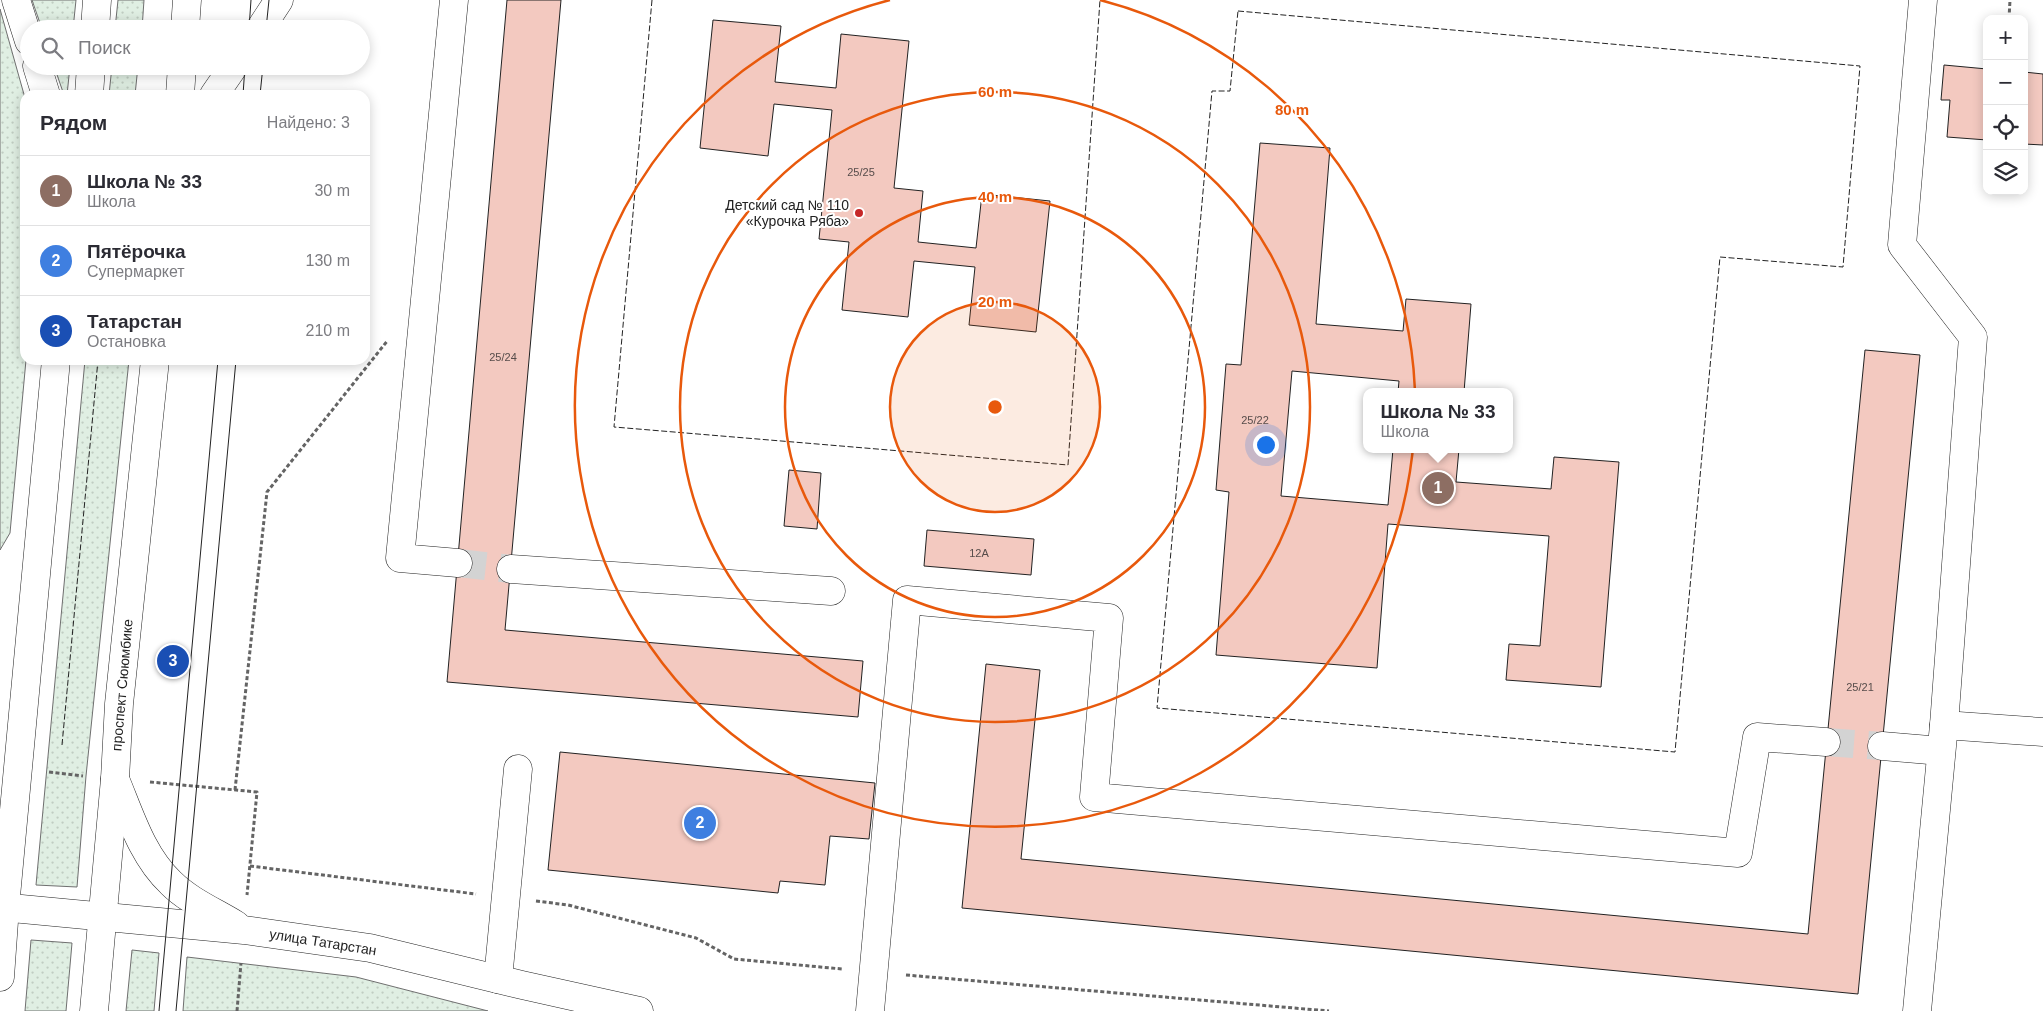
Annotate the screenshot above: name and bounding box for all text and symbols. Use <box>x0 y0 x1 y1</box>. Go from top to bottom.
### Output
map controls <box>1983 15 2028 195</box>
button: + <box>1983 15 2028 60</box>
search box <box>20 20 370 75</box>
icon: search <box>38 34 66 62</box>
text: Поиск <box>78 37 131 58</box>
button: − <box>1983 60 2028 105</box>
text: 60 m <box>978 83 1012 100</box>
text: 80 m <box>1275 101 1309 118</box>
button: locate <box>1983 105 2028 150</box>
text: Рядом <box>40 111 107 134</box>
text: Найдено: 3 <box>267 114 350 131</box>
button: layers <box>1983 150 2028 195</box>
house number: 25/25 <box>847 166 875 178</box>
text: Школа № 33 <box>87 171 202 192</box>
text: 1 <box>52 182 60 199</box>
text: 30 m <box>314 182 350 199</box>
text: 40 m <box>978 188 1012 205</box>
text: Школа <box>87 193 136 210</box>
place label: Детский сад № 110 «Курочка Ряба» <box>725 197 849 229</box>
marker: Детский сад № 110 «Курочка Ряба» <box>853 207 865 219</box>
text: Пятёрочка <box>87 241 185 262</box>
text: 2 <box>52 252 60 269</box>
text: 130 m <box>306 252 350 269</box>
text: Супермаркет <box>87 263 185 280</box>
text: 20 m <box>978 293 1012 310</box>
text: Татарстан <box>87 311 182 332</box>
text: 3 <box>52 322 60 339</box>
text: 210 m <box>306 322 350 339</box>
text: Остановка <box>87 333 166 350</box>
house number: 25/24 <box>489 351 517 363</box>
popup <box>1363 388 1513 453</box>
centre of rings <box>986 398 1004 416</box>
text: Школа № 33 <box>1381 401 1496 422</box>
house number: 25/22 <box>1241 414 1269 426</box>
text: Школа <box>1381 423 1429 440</box>
your location <box>1253 432 1279 458</box>
pin: 1 <box>1422 469 1454 507</box>
house number: 12А <box>969 547 989 559</box>
street label: проспект Сююмбике <box>108 618 136 752</box>
pin: 3 <box>157 642 189 680</box>
house number: 25/21 <box>1846 681 1874 693</box>
pin: 2 <box>684 804 716 842</box>
street label: улица Татарстан <box>268 926 378 958</box>

